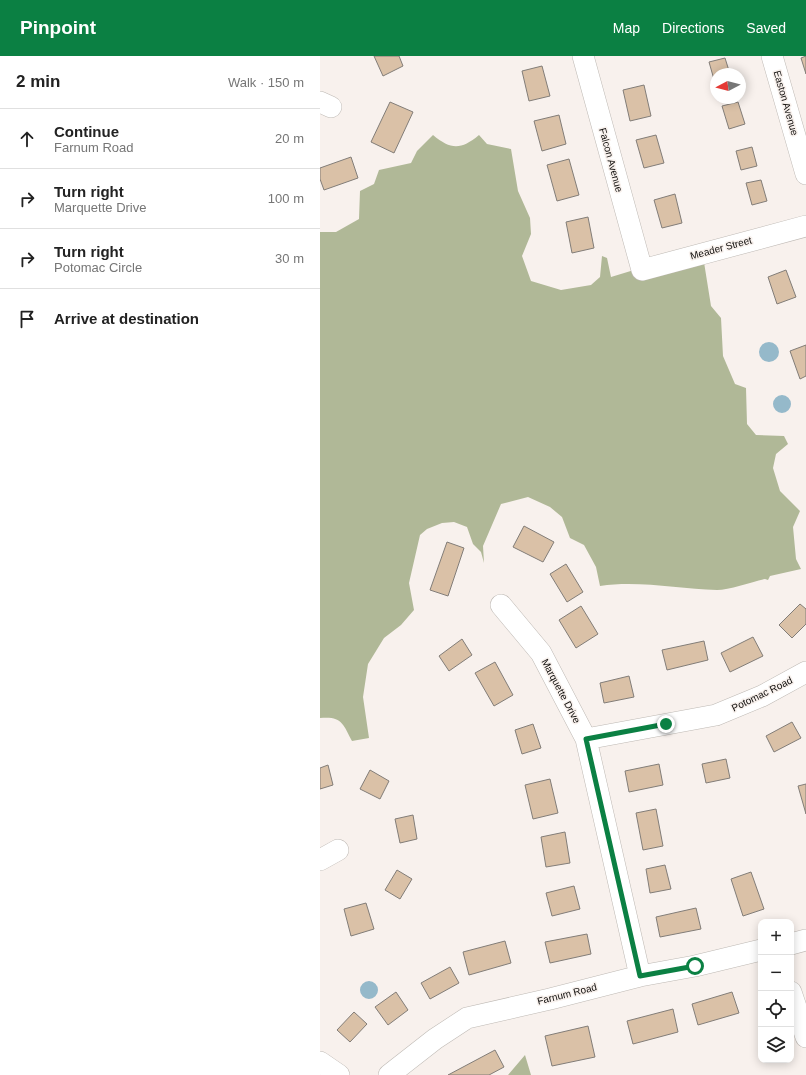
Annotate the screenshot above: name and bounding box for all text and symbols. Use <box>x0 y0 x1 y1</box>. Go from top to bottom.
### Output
text: Pinpoint <box>20 17 96 38</box>
text: Map <box>613 20 640 36</box>
text: Directions <box>662 20 724 36</box>
text: Saved <box>746 20 786 36</box>
north arrow <box>710 68 746 104</box>
street label: Easton Avenue <box>771 69 801 137</box>
text: 2 min <box>16 72 60 91</box>
text: Walk · 150 m <box>228 75 304 90</box>
text: Continue <box>54 123 119 140</box>
street label: Falcon Avenue <box>597 127 625 194</box>
icon: ahead <box>16 128 38 150</box>
text: 20 m <box>275 131 304 146</box>
text: Farnum Road <box>54 140 133 155</box>
text: Turn right <box>54 183 124 200</box>
icon: right <box>16 188 38 210</box>
text: 100 m <box>268 191 304 206</box>
text: Marquette Drive <box>54 200 146 215</box>
street label: Meader Street <box>689 234 753 262</box>
text: Turn right <box>54 243 124 260</box>
icon: right <box>16 248 38 270</box>
text: 30 m <box>275 251 304 266</box>
text: Potomac Circle <box>54 260 142 275</box>
icon: arrive <box>16 308 38 330</box>
text: Arrive at destination <box>54 310 199 327</box>
street label: Marquette Drive <box>539 657 583 725</box>
street label: Potomac Road <box>730 675 794 713</box>
route end <box>657 715 675 733</box>
map controls <box>758 919 794 1063</box>
button: + <box>758 919 794 955</box>
button: − <box>758 955 794 991</box>
route start <box>686 957 704 975</box>
street label: Farnum Road <box>536 981 598 1007</box>
button: locate <box>758 991 794 1027</box>
button: layers <box>758 1027 794 1063</box>

